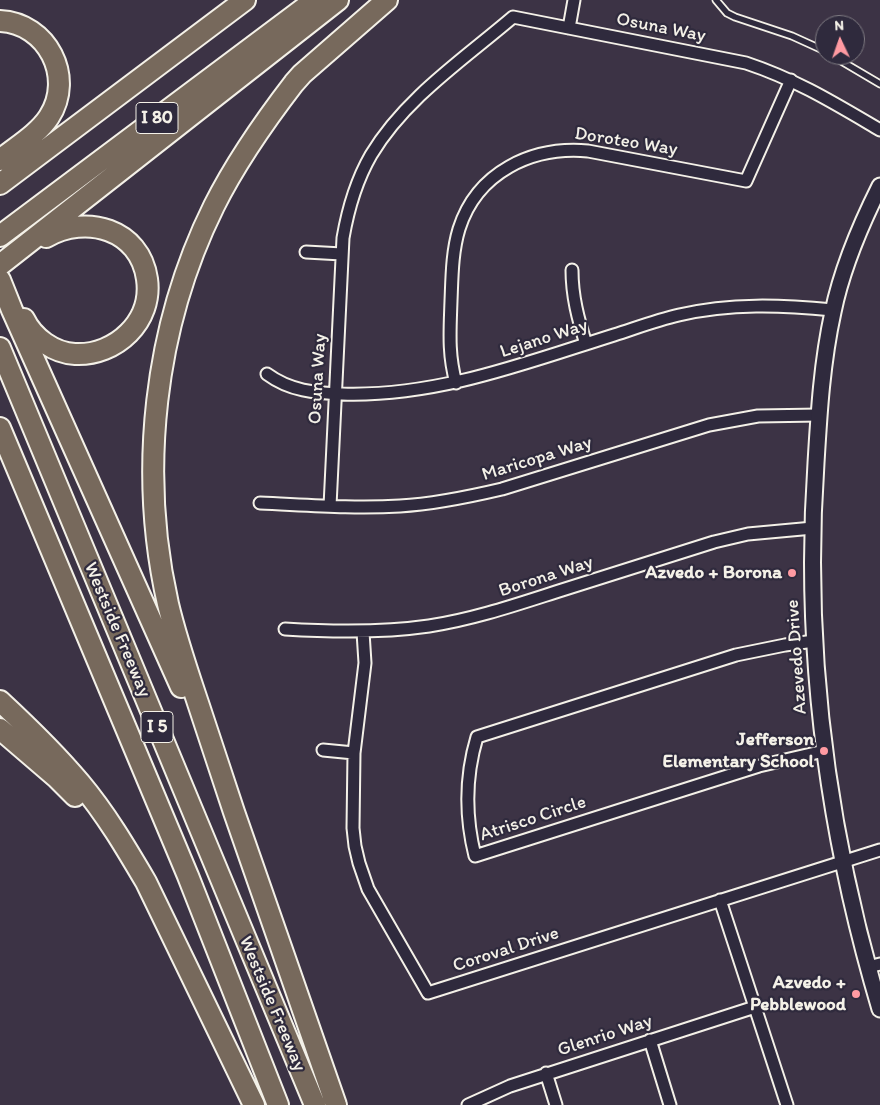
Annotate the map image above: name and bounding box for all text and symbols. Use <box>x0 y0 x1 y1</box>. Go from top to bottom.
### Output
street label: Osuna Way <box>614 8 708 48</box>
north arrow <box>815 15 865 65</box>
text: N <box>834 17 844 34</box>
road number: I 80 <box>136 102 178 134</box>
street label: Doroteo Way <box>573 123 679 161</box>
street label: Lejano Way <box>497 314 591 364</box>
street label: Osuna Way <box>304 333 332 425</box>
street label: Maricopa Way <box>479 431 595 487</box>
street label: Borona Way <box>496 551 596 603</box>
street label: Westside Freeway <box>78 559 156 701</box>
place label: Azvedo + Borona <box>645 562 782 584</box>
marker: Azvedo + Borona <box>786 567 798 579</box>
street label: Azevedo Drive <box>782 599 812 715</box>
road number: I 5 <box>141 712 173 742</box>
place label: Jefferson Elementary School <box>662 729 814 773</box>
marker: Jefferson Elementary School <box>818 745 830 757</box>
street label: Atrisco Circle <box>477 791 589 847</box>
street label: Coroval Drive <box>450 922 562 978</box>
street label: Westside Freeway <box>233 933 311 1075</box>
place label: Azvedo + Pebblewood <box>750 972 846 1016</box>
marker: Azvedo + Pebblewood <box>850 988 862 1000</box>
street label: Glenrio Way <box>555 1010 655 1062</box>

